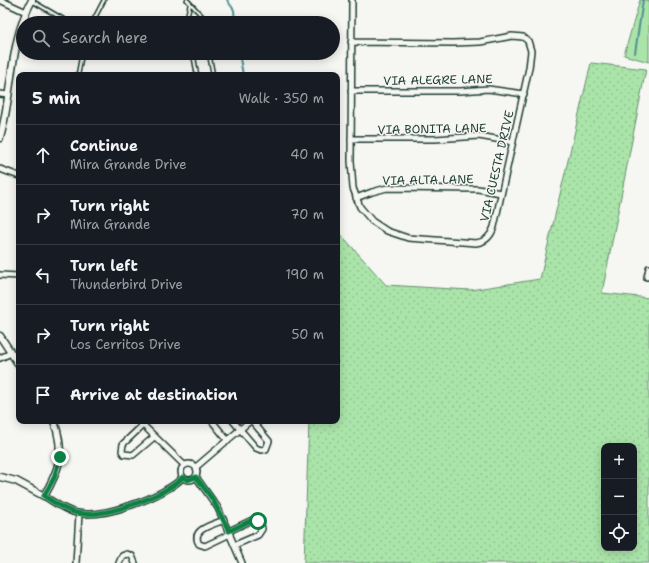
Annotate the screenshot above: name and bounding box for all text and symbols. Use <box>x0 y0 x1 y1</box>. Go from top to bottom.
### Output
search box <box>16 16 340 60</box>
icon: search <box>30 27 52 49</box>
text: Search here <box>62 28 148 48</box>
street label: VIA ALEGRE LANE <box>383 71 493 89</box>
text: 5 min <box>32 87 80 109</box>
text: Walk · 350 m <box>239 90 324 107</box>
street label: VIA CUESTA DRIVE <box>476 109 518 223</box>
street label: VIA BONITA LANE <box>377 120 487 138</box>
text: Continue <box>70 136 138 156</box>
icon: ahead <box>32 144 54 166</box>
text: 40 m <box>290 146 324 163</box>
text: Mira Grande Drive <box>70 156 187 173</box>
street label: VIA ALTA LANE <box>382 171 474 189</box>
text: Turn right <box>70 196 150 216</box>
icon: right <box>32 204 54 226</box>
text: 70 m <box>290 206 324 223</box>
text: Mira Grande <box>70 216 150 233</box>
text: Turn left <box>70 256 138 276</box>
icon: left <box>32 264 54 286</box>
text: 190 m <box>285 266 324 283</box>
text: Thunderbird Drive <box>70 276 183 293</box>
text: Turn right <box>70 316 150 336</box>
icon: right <box>32 324 54 346</box>
text: 50 m <box>291 326 324 343</box>
text: Los Cerritos Drive <box>70 336 181 353</box>
icon: arrive <box>32 384 54 406</box>
text: Arrive at destination <box>70 385 238 405</box>
map controls <box>601 443 637 551</box>
button: + <box>601 443 637 479</box>
route end <box>51 448 69 466</box>
button: − <box>601 479 637 515</box>
route start <box>249 512 267 530</box>
button: locate <box>601 515 637 551</box>

